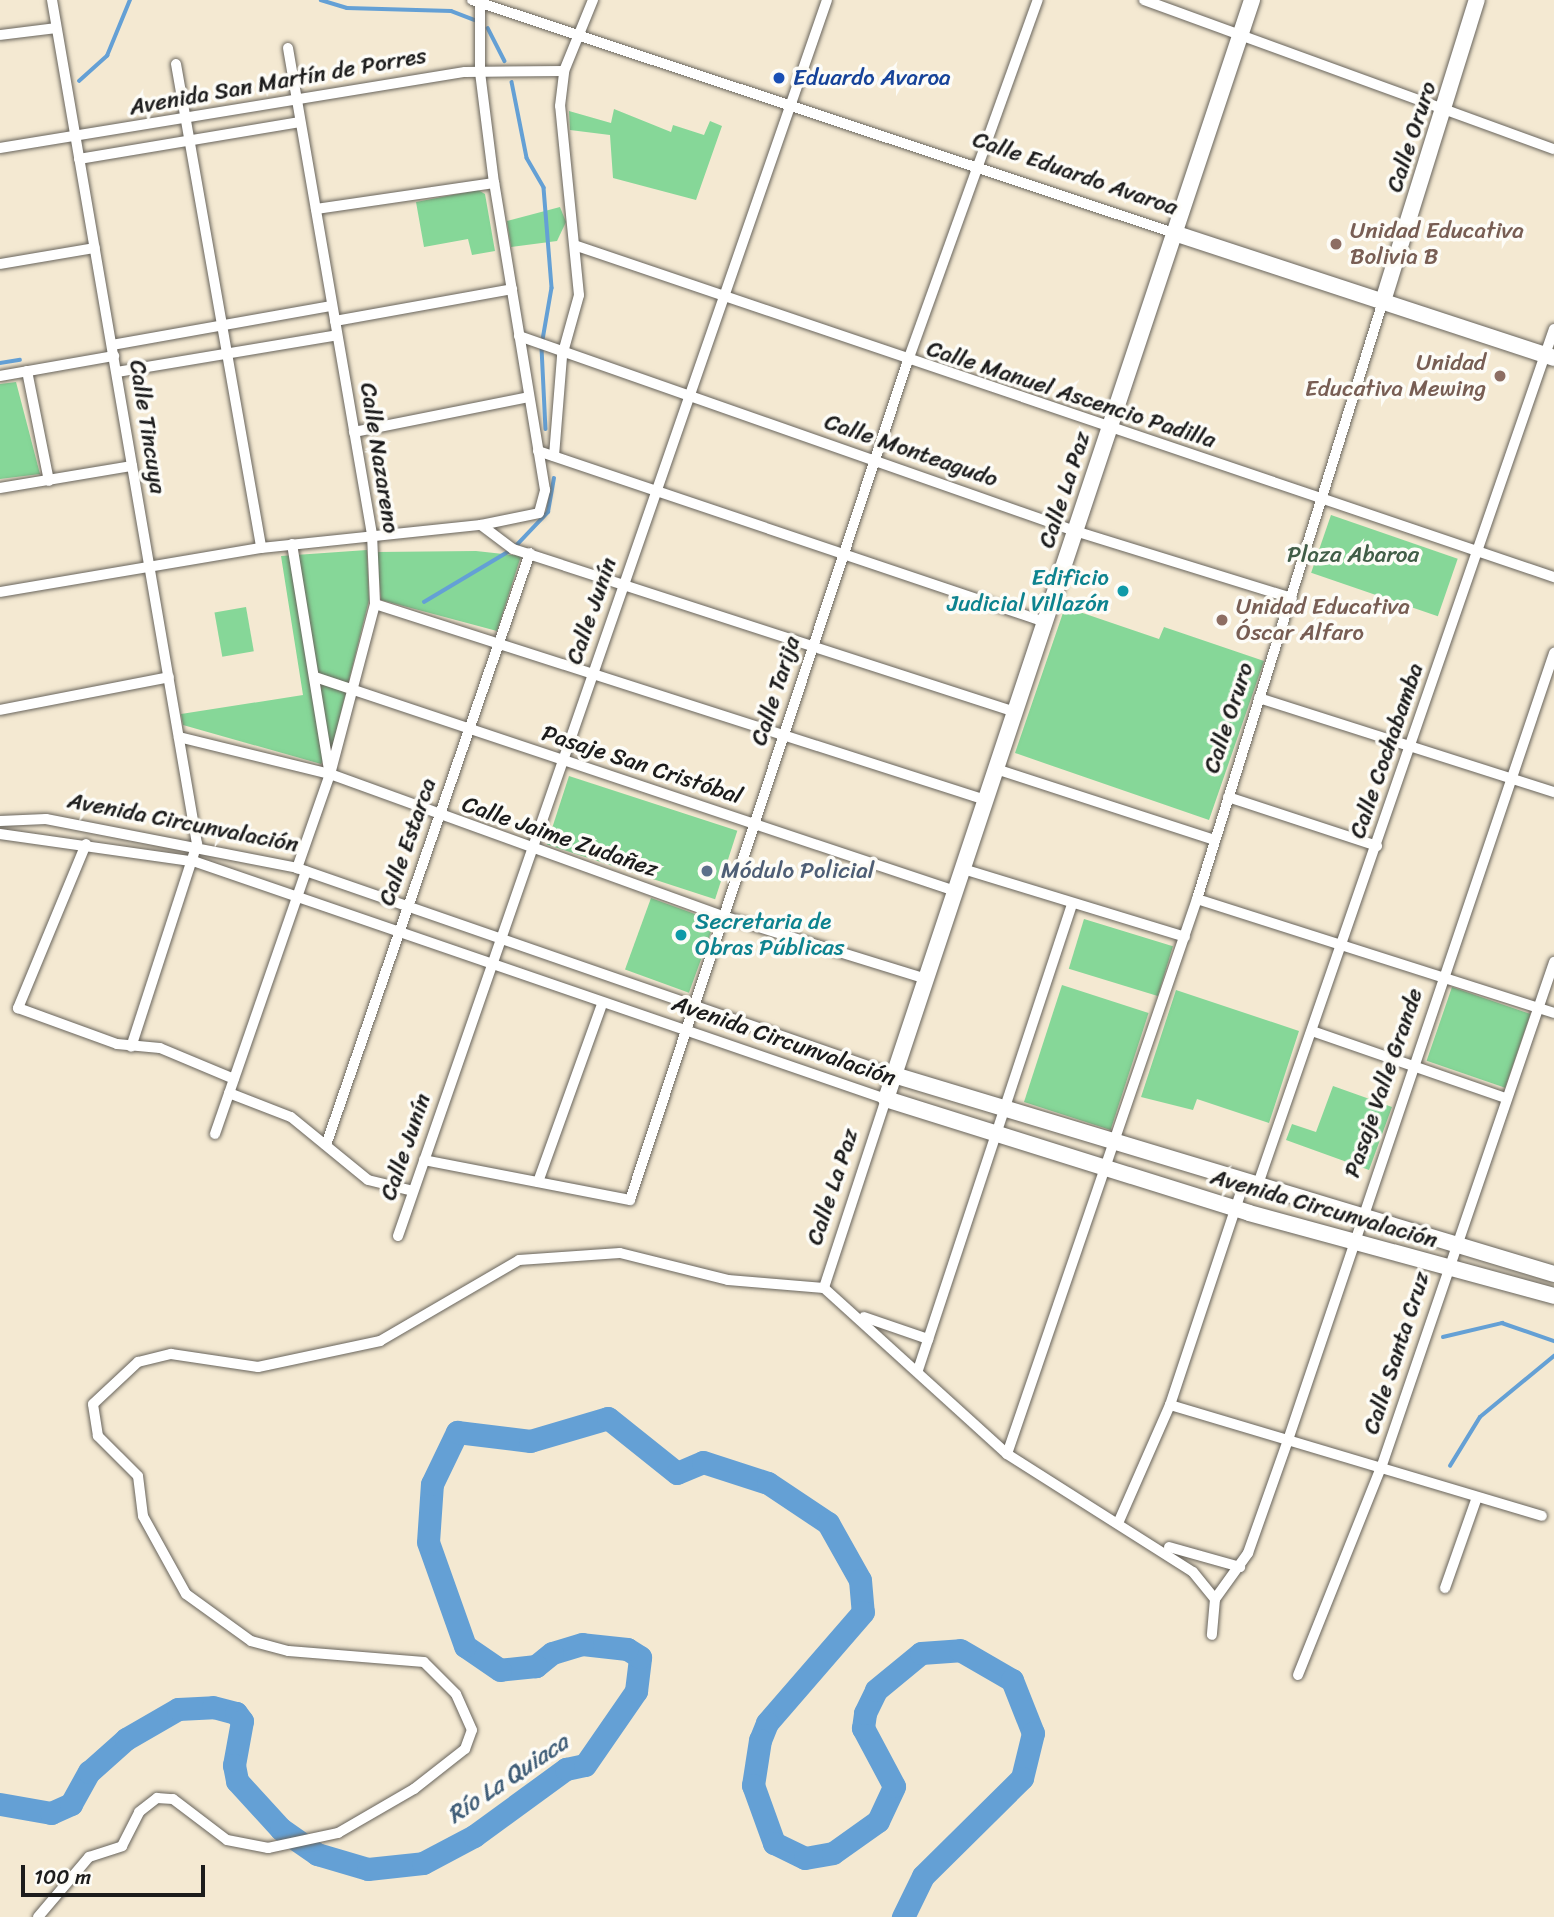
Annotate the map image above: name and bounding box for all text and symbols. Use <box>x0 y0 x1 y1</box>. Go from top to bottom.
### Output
street label: Avenida San Martín de Porres <box>128 42 428 122</box>
place label: Eduardo Avaroa <box>793 64 951 92</box>
marker: Eduardo Avaroa <box>771 70 787 86</box>
street label: Calle Oruro <box>1381 78 1443 196</box>
street label: Calle Eduardo Avaroa <box>969 126 1181 222</box>
place label: Unidad Educativa Bolivia B <box>1350 217 1524 271</box>
marker: Unidad Educativa Bolivia B <box>1328 236 1344 252</box>
street label: Calle Manuel Ascencio Padilla <box>924 335 1218 455</box>
place label: Unidad Educativa Mewing <box>1305 349 1486 403</box>
street label: Calle Tincuya <box>123 358 171 496</box>
marker: Unidad Educativa Mewing <box>1492 368 1508 384</box>
street label: Calle Nazareno <box>354 381 404 535</box>
street label: Calle Monteagudo <box>821 409 1001 493</box>
street label: Calle La Paz <box>1033 428 1097 552</box>
park label: Plaza Abaroa <box>1287 541 1419 569</box>
street label: Calle Junín <box>561 554 623 668</box>
place label: Edificio Judicial Villazón <box>946 564 1109 618</box>
marker: Edificio Judicial Villazón <box>1115 583 1131 599</box>
place label: Unidad Educativa Óscar Alfaro <box>1236 593 1410 647</box>
marker: Unidad Educativa Óscar Alfaro <box>1214 612 1230 628</box>
street label: Calle Tarija <box>745 633 807 749</box>
street label: Calle Oruro <box>1198 659 1260 777</box>
street label: Calle Cochabamba <box>1344 660 1430 842</box>
street label: Pasaje San Cristóbal <box>538 720 746 810</box>
street label: Calle Estarca <box>373 774 443 910</box>
street label: Avenida Circunvalación <box>65 787 301 859</box>
street label: Calle Jaime Zudañez <box>459 791 661 883</box>
place label: Módulo Policial <box>721 857 875 885</box>
marker: Módulo Policial <box>699 863 715 879</box>
place label: Secretaria de Obras Públicas <box>695 908 844 962</box>
marker: Secretaria de Obras Públicas <box>673 927 689 943</box>
street label: Pasaje Valle Grande <box>1339 985 1429 1181</box>
street label: Avenida Circunvalación <box>669 990 899 1092</box>
street label: Calle Junín <box>375 1090 437 1204</box>
street label: Calle La Paz <box>801 1125 865 1249</box>
street label: Avenida Circunvalación <box>1207 1163 1441 1255</box>
street label: Calle Santa Cruz <box>1358 1268 1436 1438</box>
water label: Río La Quiaca <box>442 1728 574 1830</box>
scale bar <box>24 1850 208 1894</box>
text: 100 m <box>34 1858 91 1896</box>

